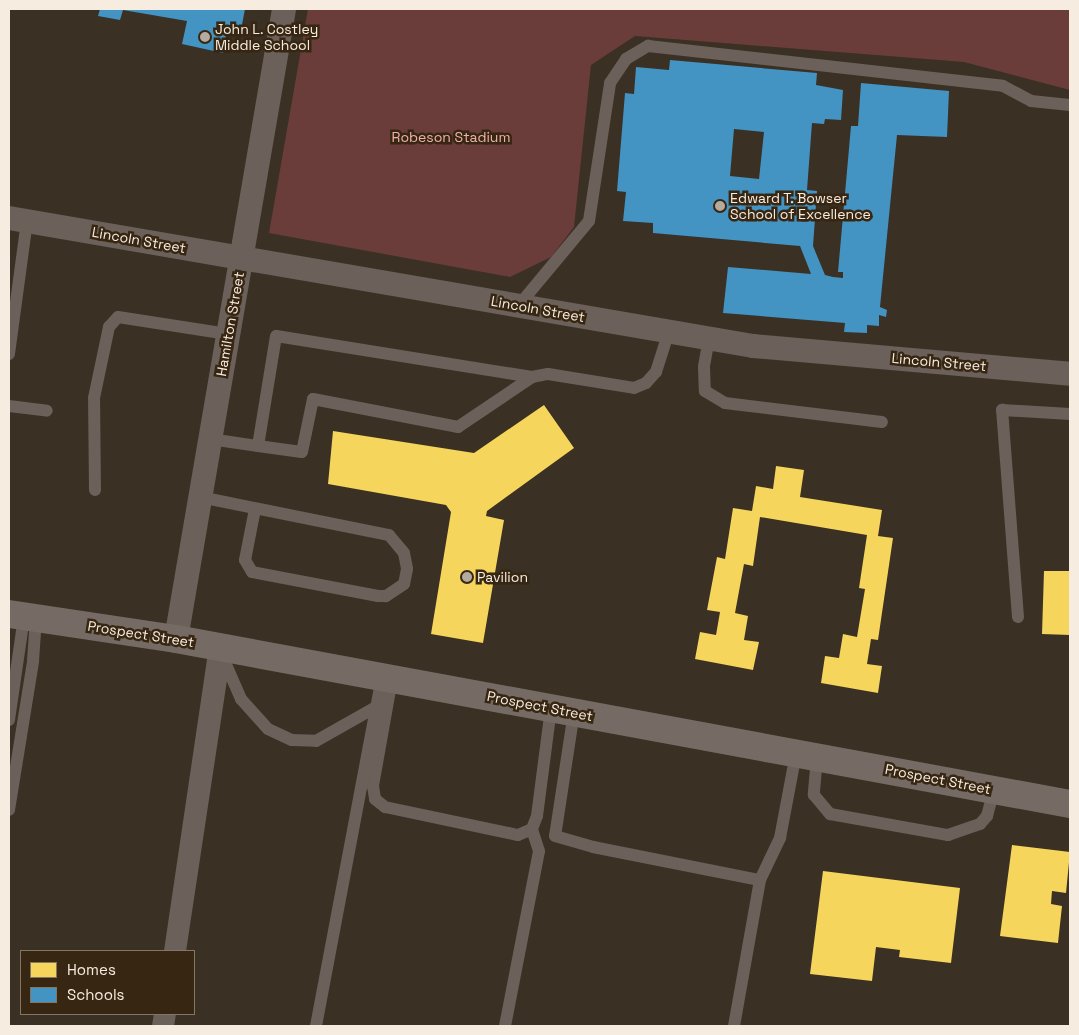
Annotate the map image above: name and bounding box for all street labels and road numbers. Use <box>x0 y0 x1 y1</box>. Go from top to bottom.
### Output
street label: Lincoln Street <box>91 223 187 257</box>
street label: Hamilton Street <box>213 270 247 378</box>
street label: Lincoln Street <box>490 292 586 326</box>
street label: Lincoln Street <box>891 349 987 375</box>
street label: Prospect Street <box>86 617 196 651</box>
street label: Prospect Street <box>486 687 594 725</box>
street label: Prospect Street <box>884 760 992 798</box>

